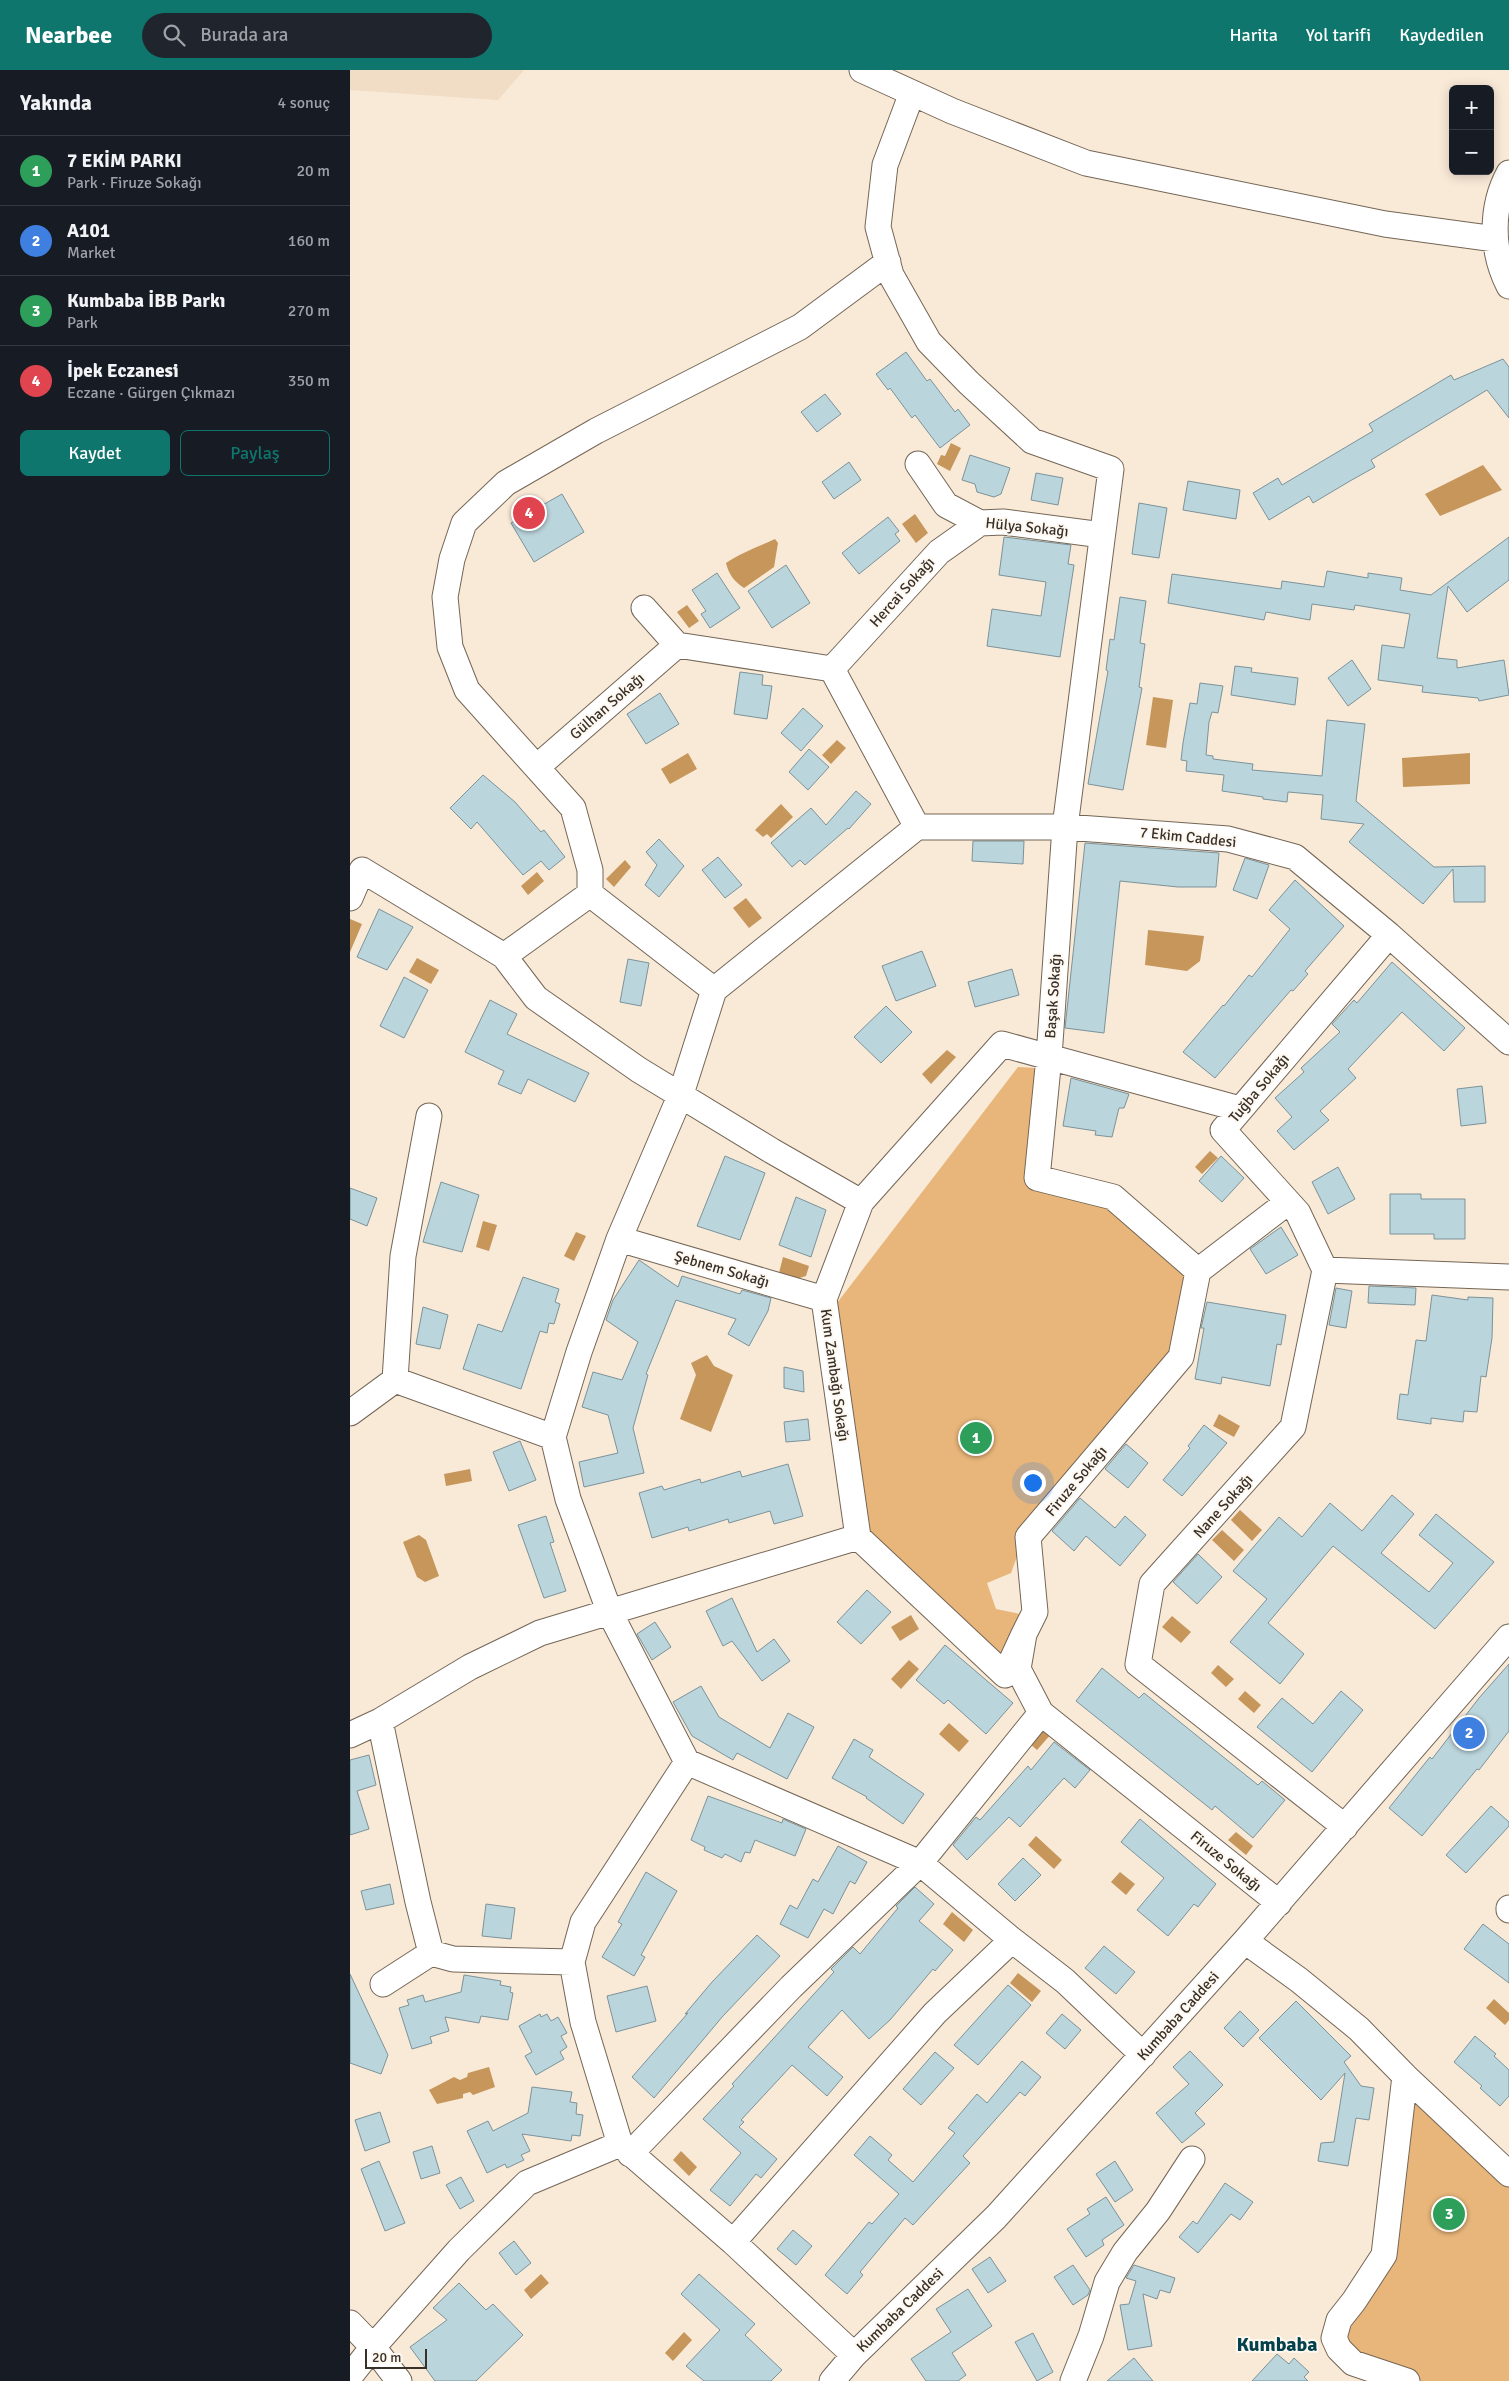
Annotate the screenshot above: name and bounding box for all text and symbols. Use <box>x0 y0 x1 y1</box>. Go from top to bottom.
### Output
search box <box>142 13 492 58</box>
text: Nearbee <box>25 20 112 50</box>
icon: search <box>160 21 188 49</box>
text: Burada ara <box>200 23 288 47</box>
text: Harita <box>1229 24 1278 46</box>
text: Yol tarifi <box>1306 24 1371 46</box>
text: Kaydedilen <box>1399 24 1484 46</box>
map controls <box>1449 85 1494 175</box>
button: + <box>1449 85 1494 130</box>
text: Yakında <box>20 90 92 116</box>
text: 4 sonuç <box>278 93 330 113</box>
button: − <box>1449 130 1494 175</box>
text: 7 EKİM PARKI <box>67 149 182 173</box>
text: 1 <box>32 161 40 181</box>
text: 20 m <box>296 161 330 181</box>
text: Park · Firuze Sokağı <box>67 173 202 193</box>
text: A101 <box>67 219 110 243</box>
text: 2 <box>32 231 40 251</box>
text: 160 m <box>288 231 330 251</box>
text: Market <box>67 243 115 263</box>
text: Kumbaba İBB Parkı <box>67 289 225 313</box>
text: 3 <box>32 301 40 321</box>
text: 270 m <box>288 301 330 321</box>
text: Park <box>67 313 98 333</box>
text: İpek Eczanesi <box>67 359 179 383</box>
text: 4 <box>32 371 40 391</box>
text: 350 m <box>288 371 330 391</box>
text: Eczane · Gürgen Çıkmazı <box>67 383 235 403</box>
button: Kaydet <box>20 430 170 476</box>
button: Paylaş <box>180 430 330 476</box>
pin: 4 <box>513 494 545 532</box>
street label: Hülya Sokağı <box>985 514 1069 540</box>
street label: Hercai Sokağı <box>866 553 938 631</box>
street label: Gülhan Sokağı <box>566 669 648 743</box>
street label: 7 Ekim Caddesi <box>1139 823 1237 851</box>
street label: Başak Sokağı <box>1041 953 1065 1039</box>
street label: Tuğba Sokağı <box>1225 1050 1293 1126</box>
street label: Şebnem Sokağı <box>672 1247 772 1291</box>
street label: Kum Zambağı Sokağı <box>817 1307 853 1443</box>
pin: 1 <box>960 1419 992 1457</box>
street label: Firuze Sokağı <box>1041 1442 1111 1520</box>
your location <box>1020 1470 1046 1496</box>
street label: Nane Sokağı <box>1190 1470 1256 1542</box>
pin: 2 <box>1453 1714 1485 1752</box>
street label: Firuze Sokağı <box>1187 1827 1265 1895</box>
street label: Kumbaba Caddesi <box>1133 1968 1223 2064</box>
pin: 3 <box>1433 2195 1465 2233</box>
street label: Kumbaba Caddesi <box>853 2264 947 2356</box>
district label: Kumbaba <box>1236 2332 1318 2357</box>
scale bar <box>365 2346 428 2369</box>
text: 20 m <box>372 2349 401 2366</box>

